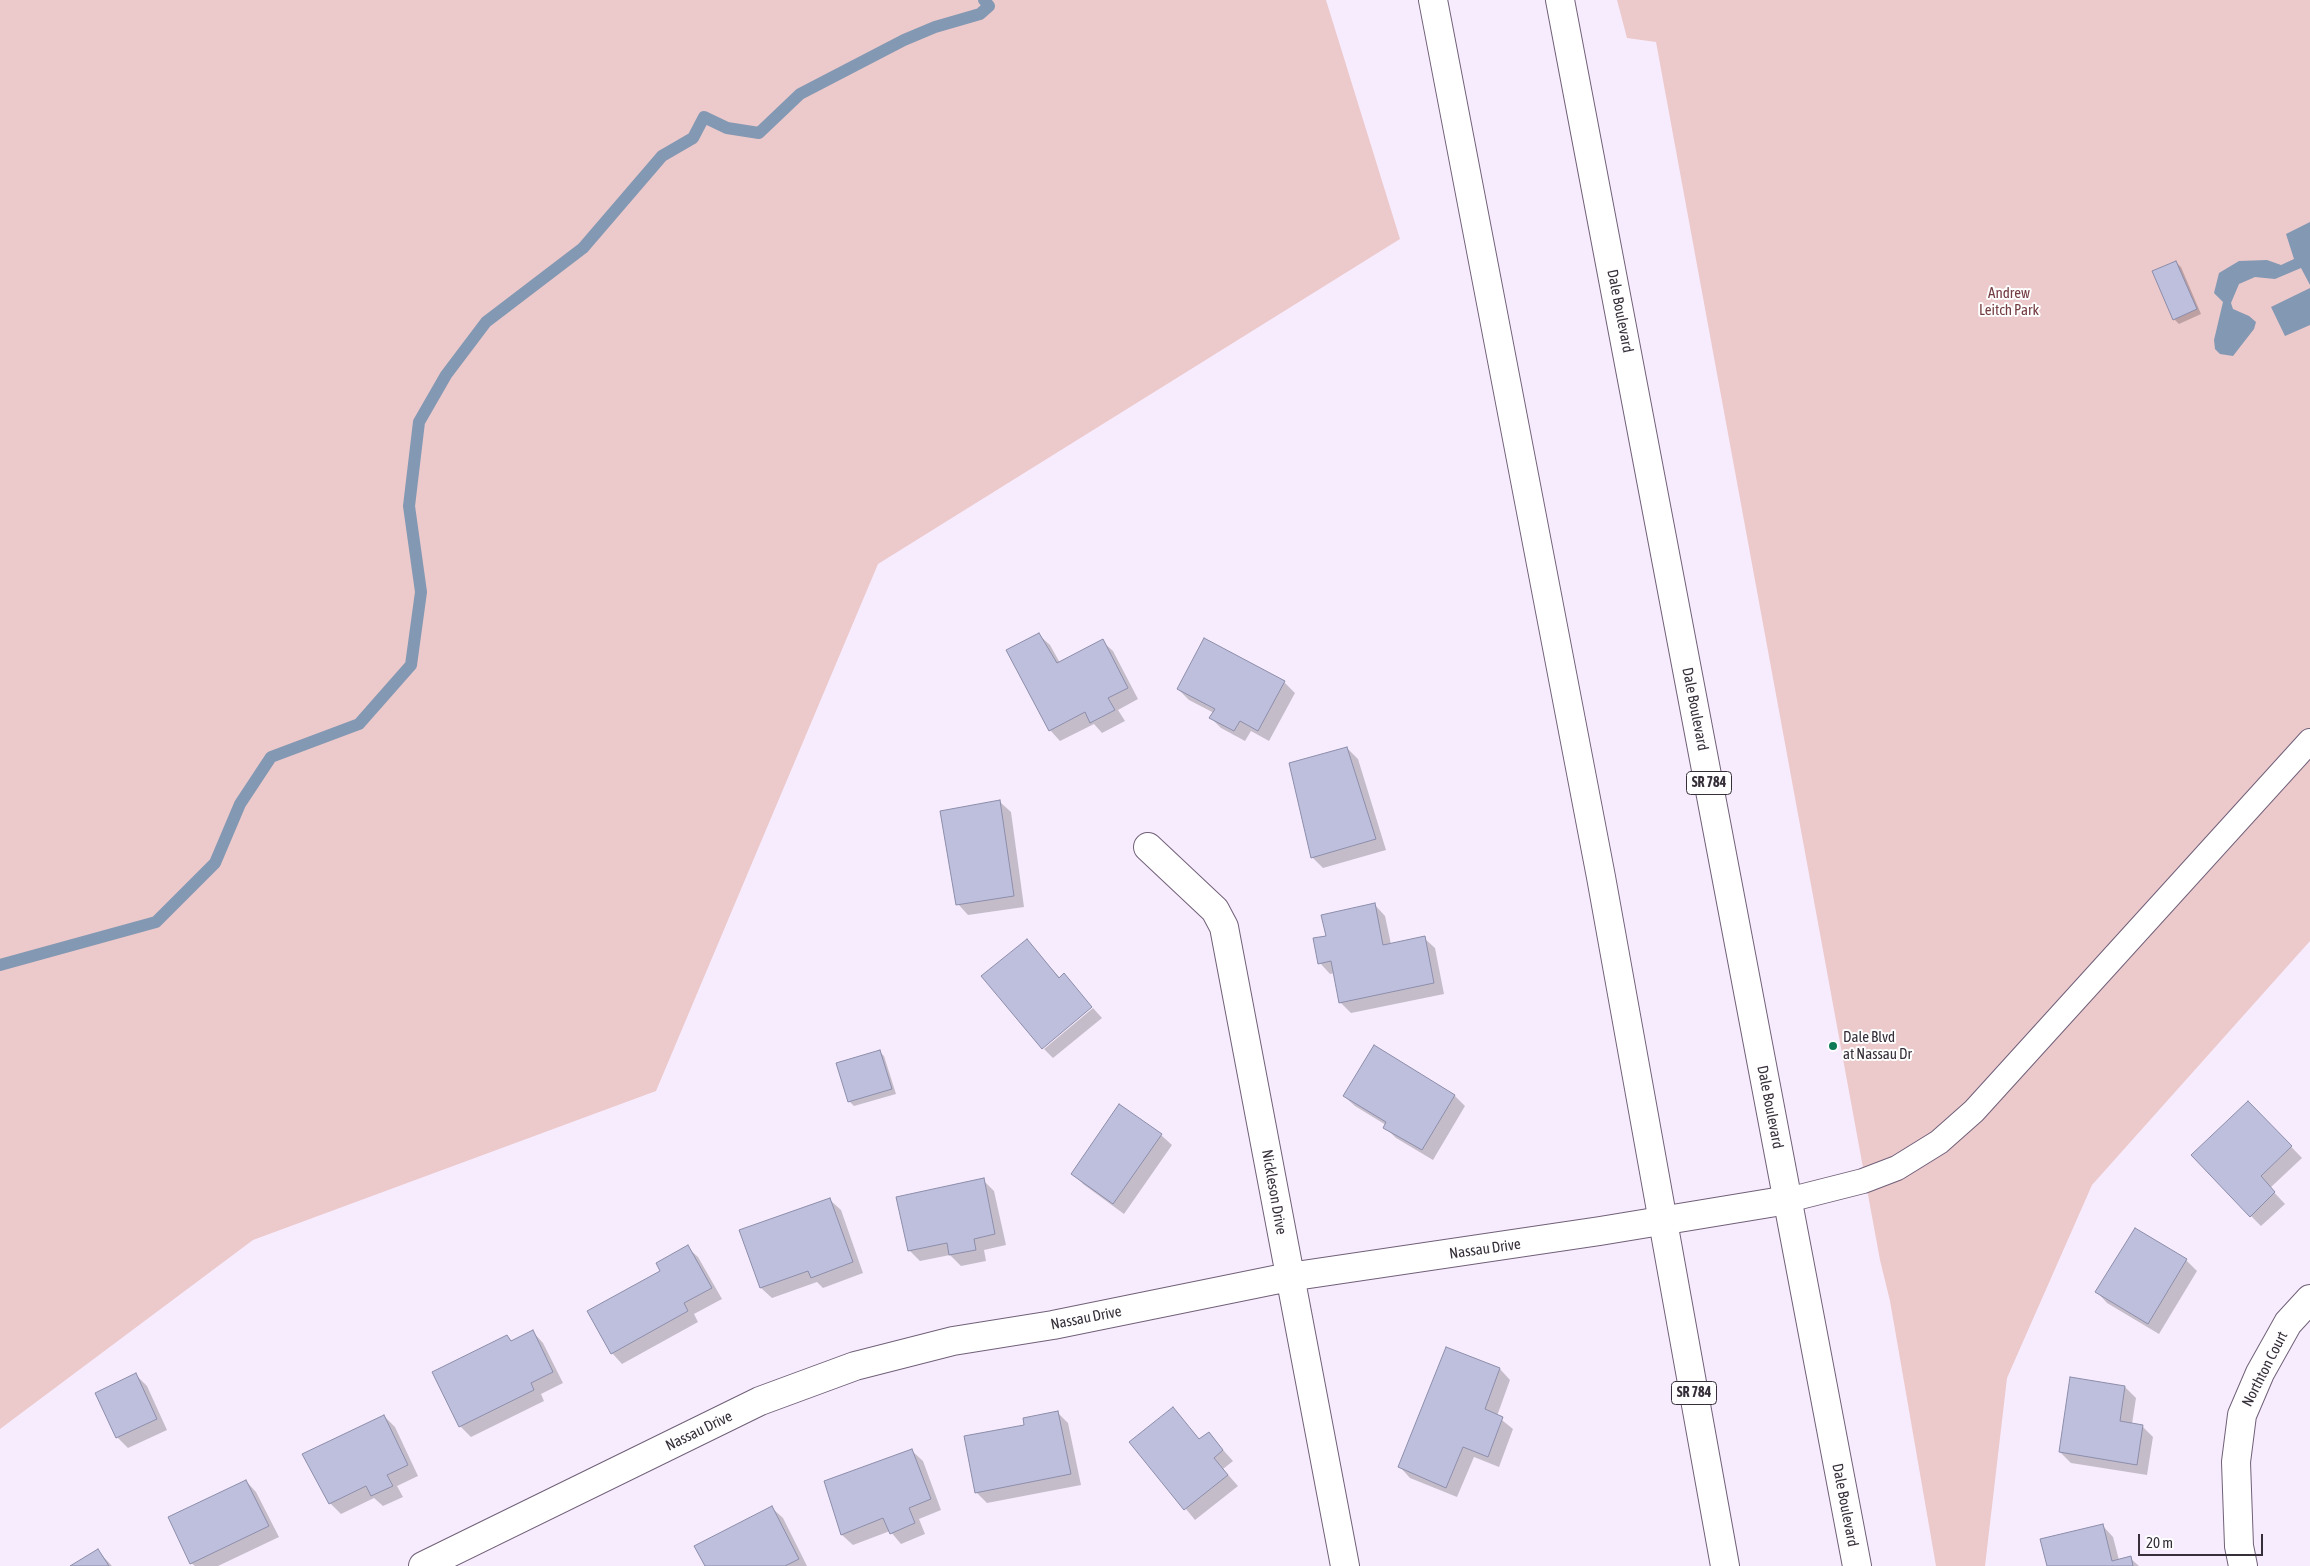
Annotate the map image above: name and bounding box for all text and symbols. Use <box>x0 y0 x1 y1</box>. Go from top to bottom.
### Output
street label: Dale Boulevard <box>1603 268 1637 354</box>
park label: Andrew Leitch Park <box>1979 284 2039 319</box>
street label: Dale Boulevard <box>1678 666 1712 752</box>
road number: SR 784 <box>1686 771 1732 794</box>
place label: Dale Blvd at Nassau Dr <box>1843 1028 1912 1063</box>
marker: Dale Blvd at Nassau Dr <box>1827 1040 1839 1052</box>
street label: Dale Boulevard <box>1753 1064 1787 1150</box>
street label: Nickleson Drive <box>1258 1148 1290 1236</box>
street label: Nassau Drive <box>1448 1235 1522 1263</box>
street label: Nassau Drive <box>1049 1302 1123 1334</box>
street label: Northton Court <box>2238 1328 2292 1410</box>
road number: SR 784 <box>1672 1382 1716 1405</box>
street label: Nassau Drive <box>663 1407 735 1455</box>
street label: Dale Boulevard <box>1828 1462 1862 1548</box>
scale bar <box>2140 1524 2265 1556</box>
text: 20 m <box>2146 1534 2173 1551</box>

